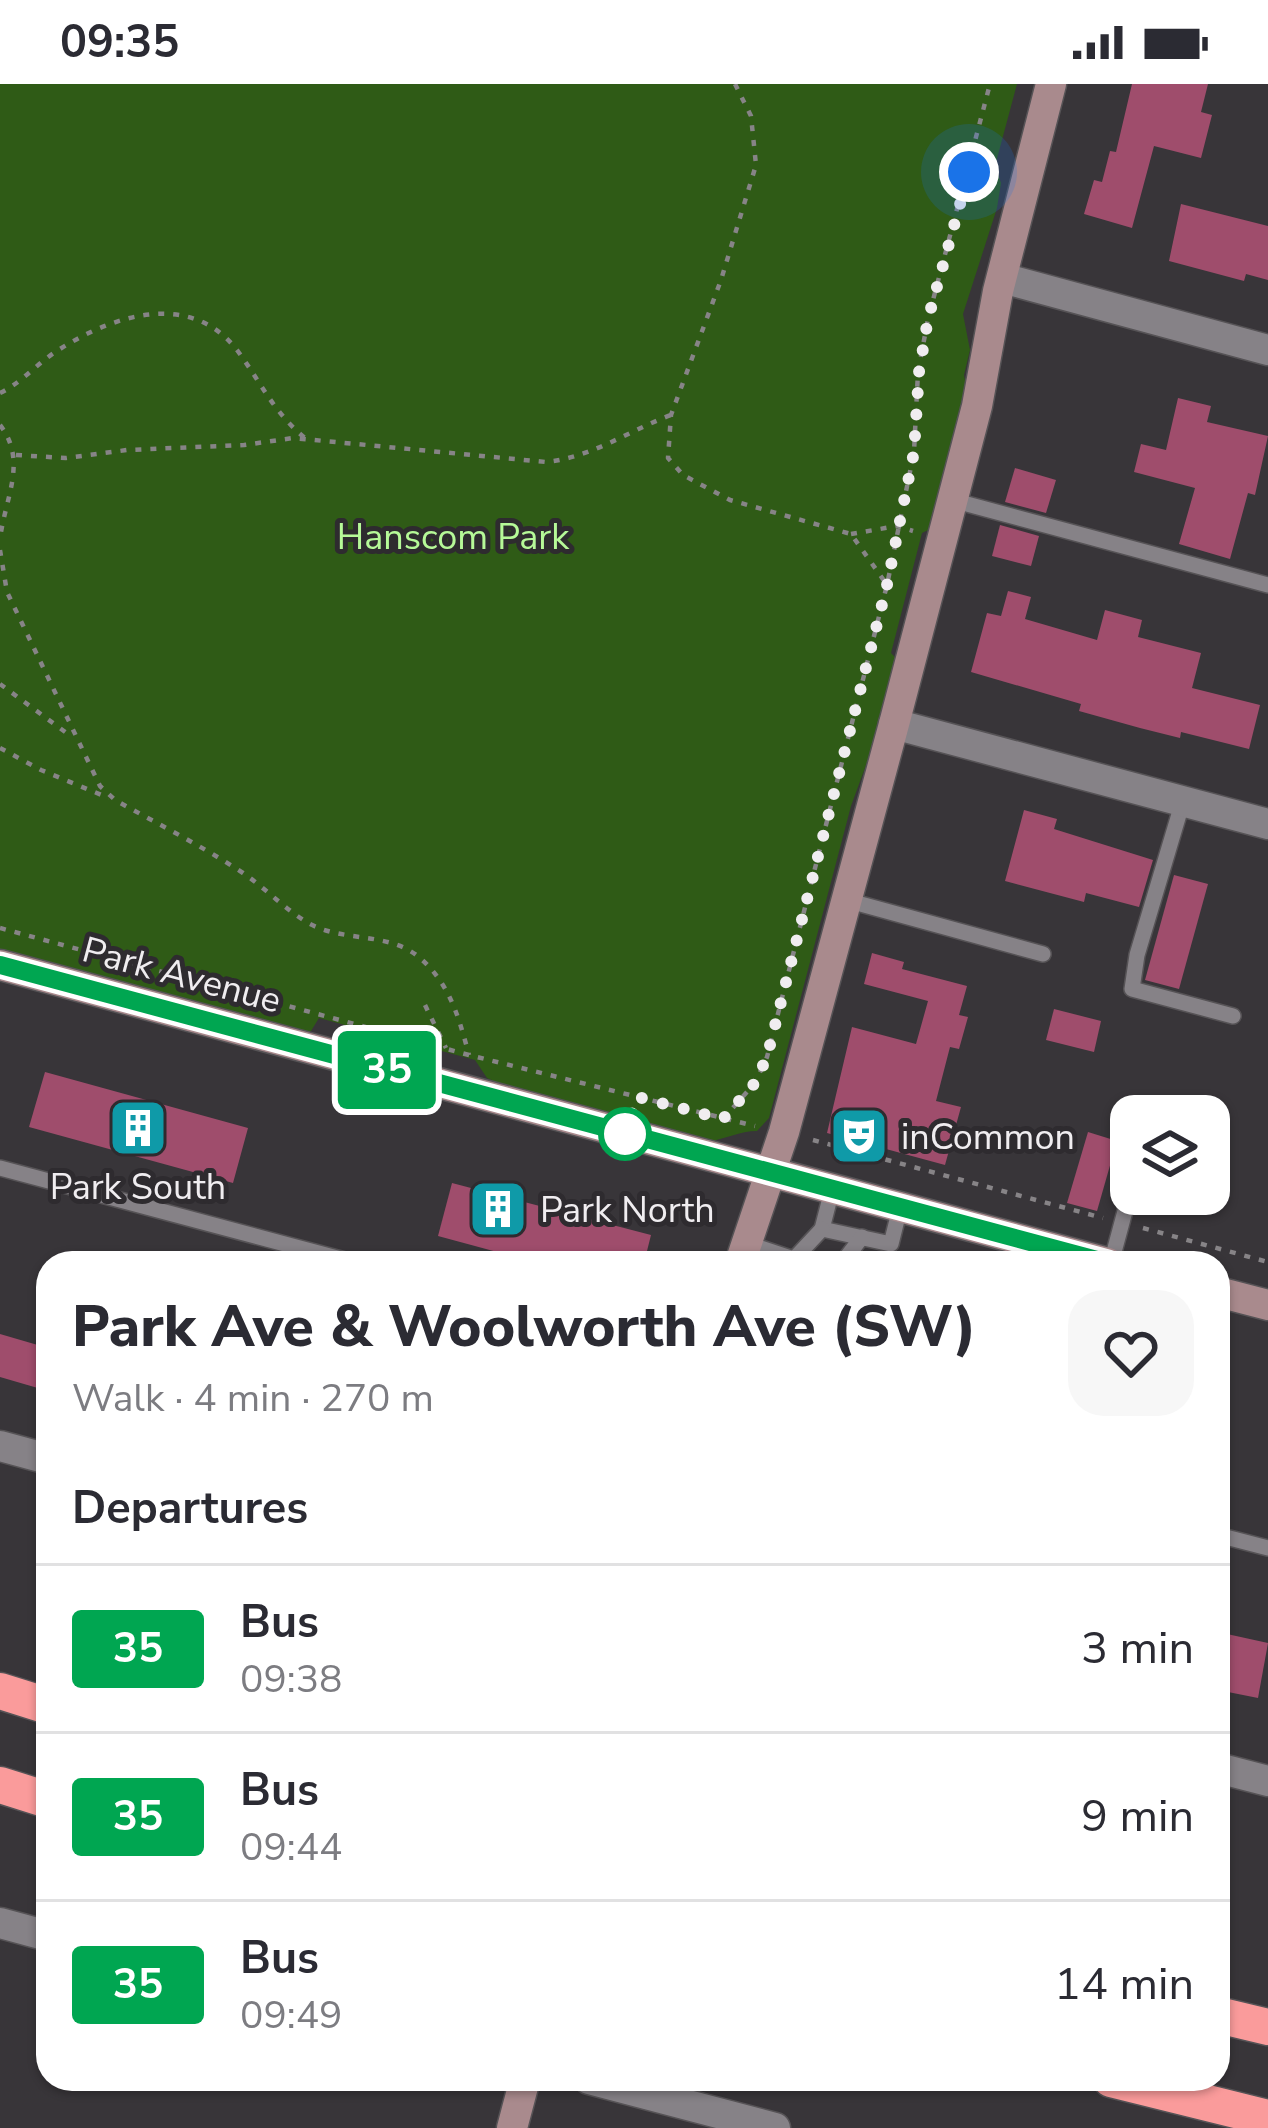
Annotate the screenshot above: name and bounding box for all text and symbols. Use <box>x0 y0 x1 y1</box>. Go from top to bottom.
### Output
text: 09:35 <box>60 12 179 73</box>
your location <box>939 142 999 202</box>
park label: Hanscom Park <box>337 513 570 562</box>
street label: Park Avenue <box>77 925 286 1025</box>
line badge: 35 <box>333 1031 441 1109</box>
text: 35 <box>362 1041 412 1098</box>
map controls <box>1110 1095 1230 1215</box>
button: layers <box>1110 1095 1230 1215</box>
building icon: Park South <box>107 1097 169 1159</box>
theatre icon: inCommon <box>828 1105 890 1167</box>
unlabelled marker <box>600 1109 650 1159</box>
place label: inCommon <box>901 1113 1075 1162</box>
place label: Park South <box>50 1163 226 1212</box>
building icon: Park North <box>467 1178 529 1240</box>
place label: Park North <box>540 1186 715 1235</box>
text: Park Ave & Woolworth Ave (SW) <box>72 1288 976 1366</box>
button: heart <box>1068 1290 1194 1416</box>
text: Walk · 4 min · 270 m <box>72 1372 434 1425</box>
text: Departures <box>72 1478 308 1539</box>
text: Bus <box>240 1592 319 1653</box>
text: 3 min <box>1081 1618 1194 1679</box>
text: 35 <box>113 1620 163 1677</box>
text: 09:38 <box>240 1653 343 1706</box>
text: Bus <box>240 1760 319 1821</box>
text: 9 min <box>1081 1786 1194 1847</box>
text: 35 <box>113 1788 163 1845</box>
text: 09:44 <box>240 1821 343 1874</box>
text: Bus <box>240 1928 319 1989</box>
text: 14 min <box>1054 1954 1194 2015</box>
text: 35 <box>113 1956 163 2013</box>
text: 09:49 <box>240 1989 343 2042</box>

